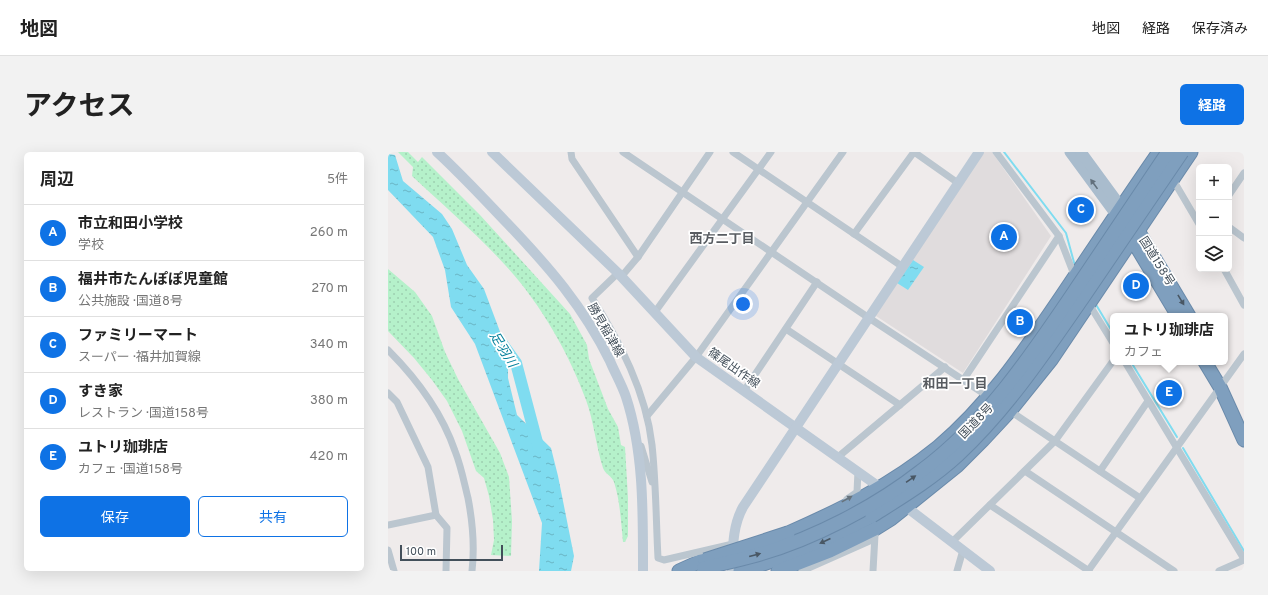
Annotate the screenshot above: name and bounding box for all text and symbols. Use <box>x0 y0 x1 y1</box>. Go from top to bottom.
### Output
text: 地図 <box>20 18 58 42</box>
text: 地図 <box>1092 21 1120 38</box>
text: 経路 <box>1142 21 1170 38</box>
text: 保存済み <box>1192 21 1248 38</box>
button: 経路 <box>1180 84 1244 125</box>
text: アクセス <box>24 90 135 126</box>
map controls <box>1196 164 1232 272</box>
button: + <box>1196 164 1232 200</box>
text: 周辺 <box>40 170 74 192</box>
text: 5件 <box>327 172 348 188</box>
one-way arrow <box>1090 179 1098 190</box>
pin: C <box>1068 195 1094 225</box>
button: − <box>1196 200 1232 236</box>
text: 市立和田小学校 <box>78 215 183 234</box>
pin: A <box>991 222 1017 252</box>
text: A <box>48 225 58 241</box>
text: 260 m <box>310 225 348 241</box>
district label: 西方二丁目 <box>689 232 755 248</box>
street label: 国道158号 <box>1135 234 1178 289</box>
button: layers <box>1196 236 1232 272</box>
text: 学校 <box>78 238 104 254</box>
text: 福井市たんぽぽ児童館 <box>78 271 228 290</box>
pin: D <box>1123 271 1149 301</box>
text: B <box>49 281 57 297</box>
text: 270 m <box>311 281 348 297</box>
text: 公共施設 · 国道8号 <box>78 294 183 310</box>
your location <box>733 294 753 314</box>
one-way arrow <box>1177 294 1184 306</box>
street label: 勝見稲津線 <box>583 301 627 360</box>
pin: B <box>1007 307 1033 337</box>
popup <box>1110 313 1228 365</box>
text: ユトリ珈琲店 <box>1124 322 1214 341</box>
text: ファミリーマート <box>78 327 198 346</box>
water label: 足羽川 <box>485 329 520 373</box>
text: C <box>49 337 57 353</box>
text: 340 m <box>310 337 348 353</box>
street label: 篠尾出作線 <box>704 345 763 393</box>
text: カフェ <box>1124 345 1163 361</box>
text: スーパー · 福井加賀線 <box>78 350 201 366</box>
district label: 和田一丁目 <box>922 376 988 393</box>
pin: E <box>1156 378 1182 408</box>
text: すき家 <box>78 383 123 402</box>
text: D <box>48 393 58 409</box>
text: 380 m <box>310 393 348 409</box>
street label: 国道8号 <box>956 401 998 443</box>
text: レストラン · 国道158号 <box>78 406 209 422</box>
text: ユトリ珈琲店 <box>78 439 168 458</box>
text: E <box>49 449 57 465</box>
text: 420 m <box>310 449 348 465</box>
text: カフェ · 国道158号 <box>78 462 183 478</box>
one-way arrow <box>906 475 916 483</box>
one-way arrow <box>841 495 853 502</box>
button: 保存 <box>40 496 190 537</box>
button: 共有 <box>198 496 348 537</box>
one-way arrow <box>820 538 831 544</box>
scale bar <box>400 543 503 562</box>
text: 100 m <box>406 545 436 559</box>
one-way arrow <box>749 552 761 558</box>

